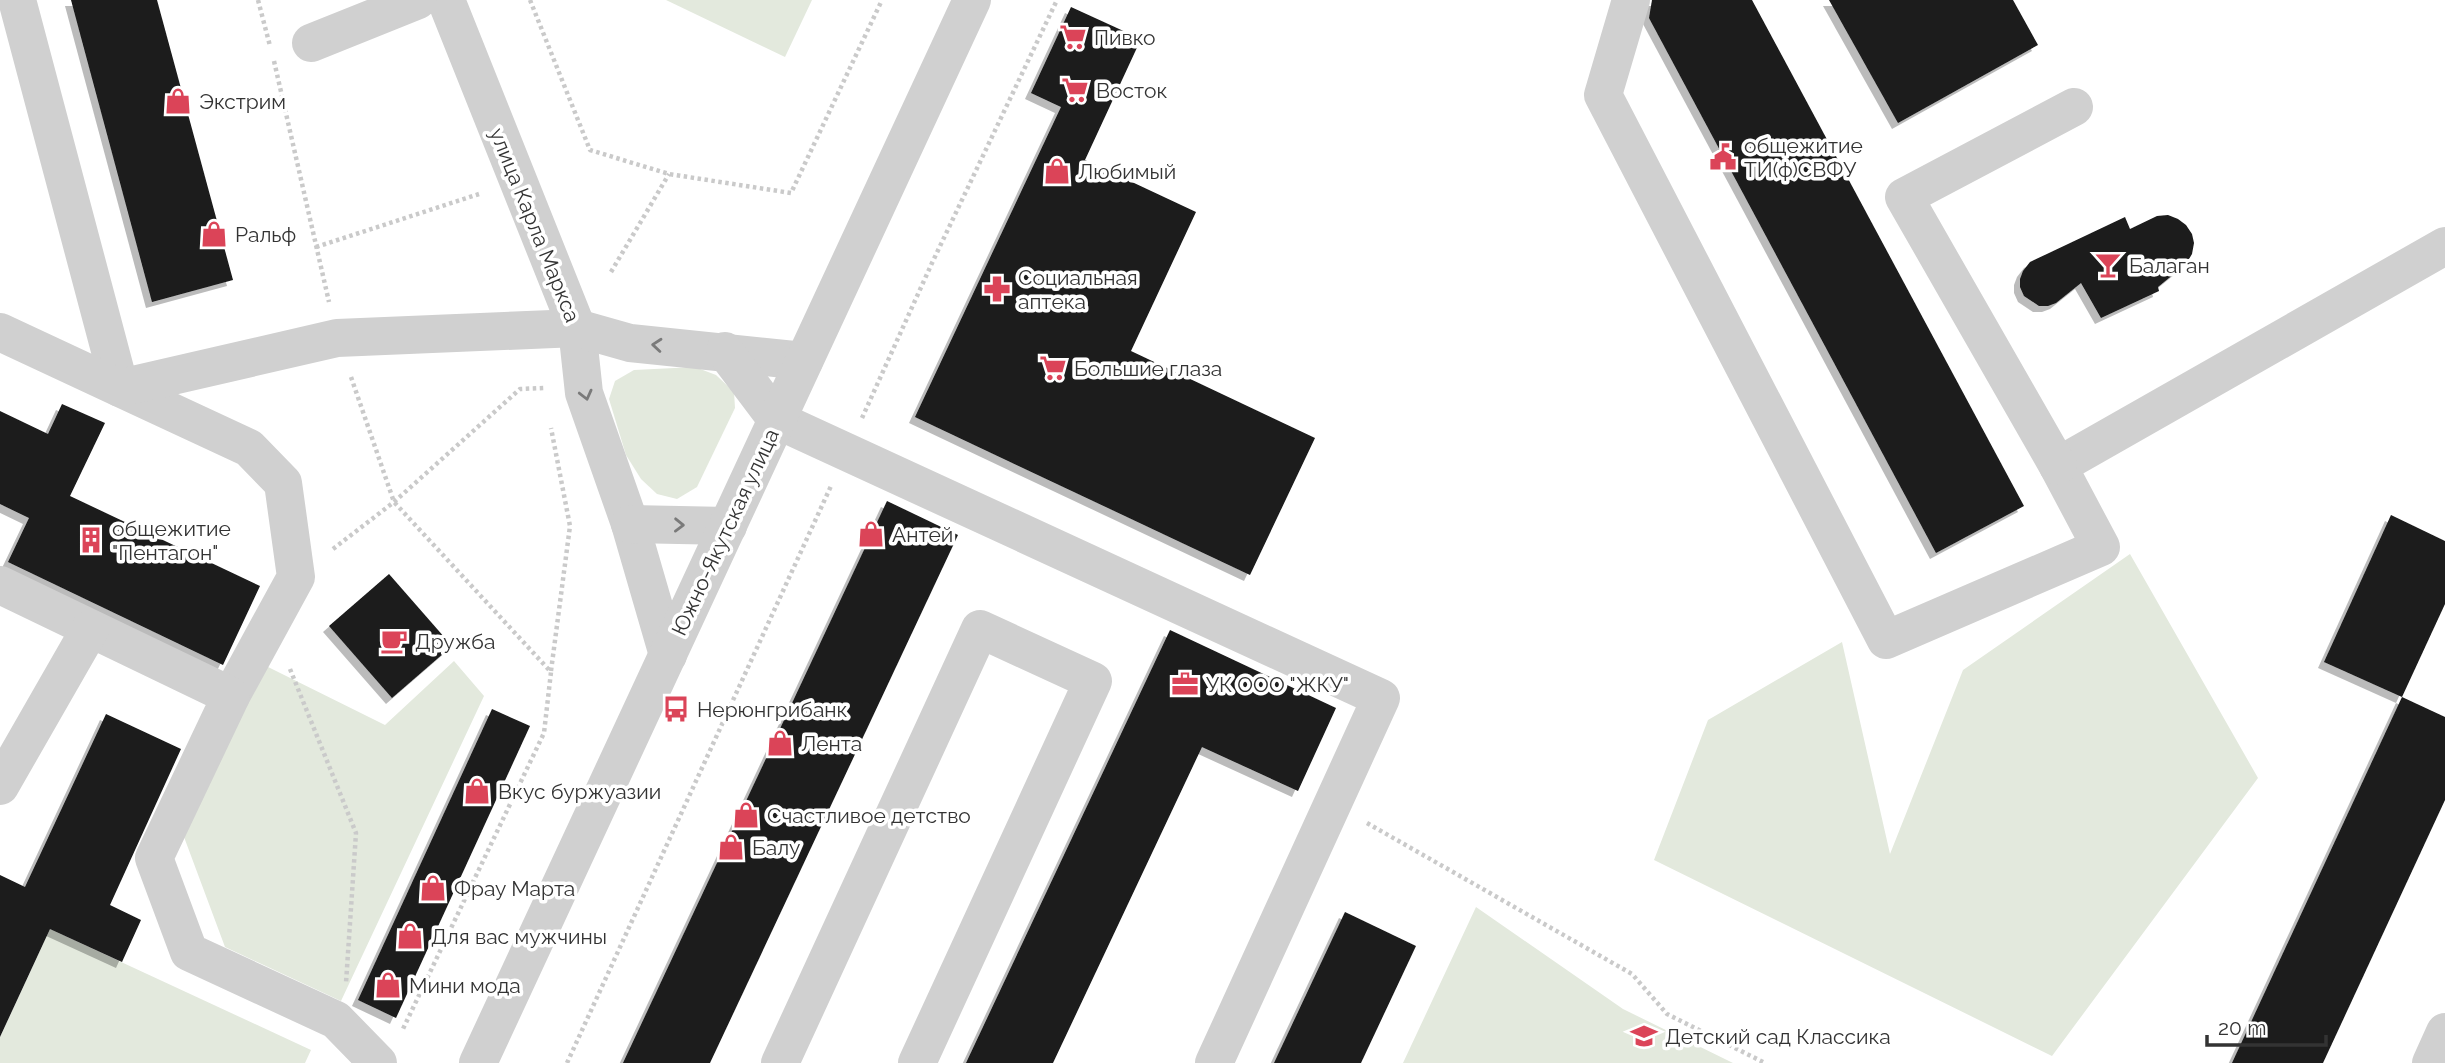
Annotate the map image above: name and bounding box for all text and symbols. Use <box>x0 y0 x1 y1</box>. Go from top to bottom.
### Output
supermarket icon: Пивко <box>1058 22 1088 52</box>
place label: Пивко <box>1094 25 1156 50</box>
supermarket icon: Восток <box>1060 75 1090 105</box>
place label: Восток <box>1096 78 1168 103</box>
shop icon: Экстрим <box>163 86 193 116</box>
place label: Экстрим <box>199 89 286 114</box>
street label: улица Карла Маркса <box>485 124 585 326</box>
place label: общежитие ТИ(ф)СВФУ <box>1744 133 1863 182</box>
public building icon: общежитие ТИ(ф)СВФУ <box>1708 142 1738 172</box>
shop icon: Любимый <box>1042 156 1072 186</box>
place label: Любимый <box>1078 159 1176 184</box>
shop icon: Ральф <box>199 219 229 249</box>
place label: Ральф <box>235 222 296 247</box>
bar icon: Балаган <box>2093 250 2123 280</box>
place label: Балаган <box>2129 253 2210 278</box>
place label: Социальная аптека <box>1018 265 1138 314</box>
pharmacy icon: Социальная аптека <box>982 274 1012 304</box>
one-way arrow <box>651 338 663 353</box>
supermarket icon: Большие глаза <box>1038 353 1068 383</box>
place label: Большие глаза <box>1074 356 1222 381</box>
one-way arrow <box>578 389 592 401</box>
street label: Южно-Якутская улица <box>666 425 784 639</box>
place label: общежитие "Пентагон" <box>112 516 231 565</box>
one-way arrow <box>674 517 685 533</box>
shop icon: Антей <box>856 519 886 549</box>
place label: Антей <box>892 522 953 547</box>
building icon: общежитие "Пентагон" <box>76 525 106 555</box>
cafe icon: Дружба <box>379 626 409 656</box>
place label: Дружба <box>415 629 495 654</box>
office icon: УК ООО "ЖКУ" <box>1170 669 1200 699</box>
place label: УК ООО "ЖКУ" <box>1206 672 1349 697</box>
bus stop icon: Нерюнгрибанк <box>661 694 691 724</box>
place label: Нерюнгрибанк <box>697 697 848 722</box>
shop icon: Лента <box>765 728 795 758</box>
place label: Лента <box>801 731 862 756</box>
shop icon: Вкус буржуазии <box>462 776 492 806</box>
place label: Вкус буржуазии <box>498 779 661 804</box>
shop icon: Счастливое детство <box>731 800 761 830</box>
place label: Счастливое детство <box>767 803 971 828</box>
shop icon: Балу <box>716 832 746 862</box>
place label: Балу <box>752 835 800 860</box>
shop icon: Фрау Марта <box>418 873 448 903</box>
place label: Фрау Марта <box>454 876 575 901</box>
shop icon: Для вас мужчины <box>395 921 425 951</box>
place label: Для вас мужчины <box>431 924 607 949</box>
shop icon: Мини мода <box>373 970 403 1000</box>
place label: Мини мода <box>409 973 521 998</box>
scale bar <box>2207 1004 2326 1048</box>
text: 20 m <box>2218 1015 2266 1040</box>
school or university icon: Детский сад Классика <box>1629 1021 1659 1051</box>
place label: Детский сад Классика <box>1665 1024 1891 1049</box>

